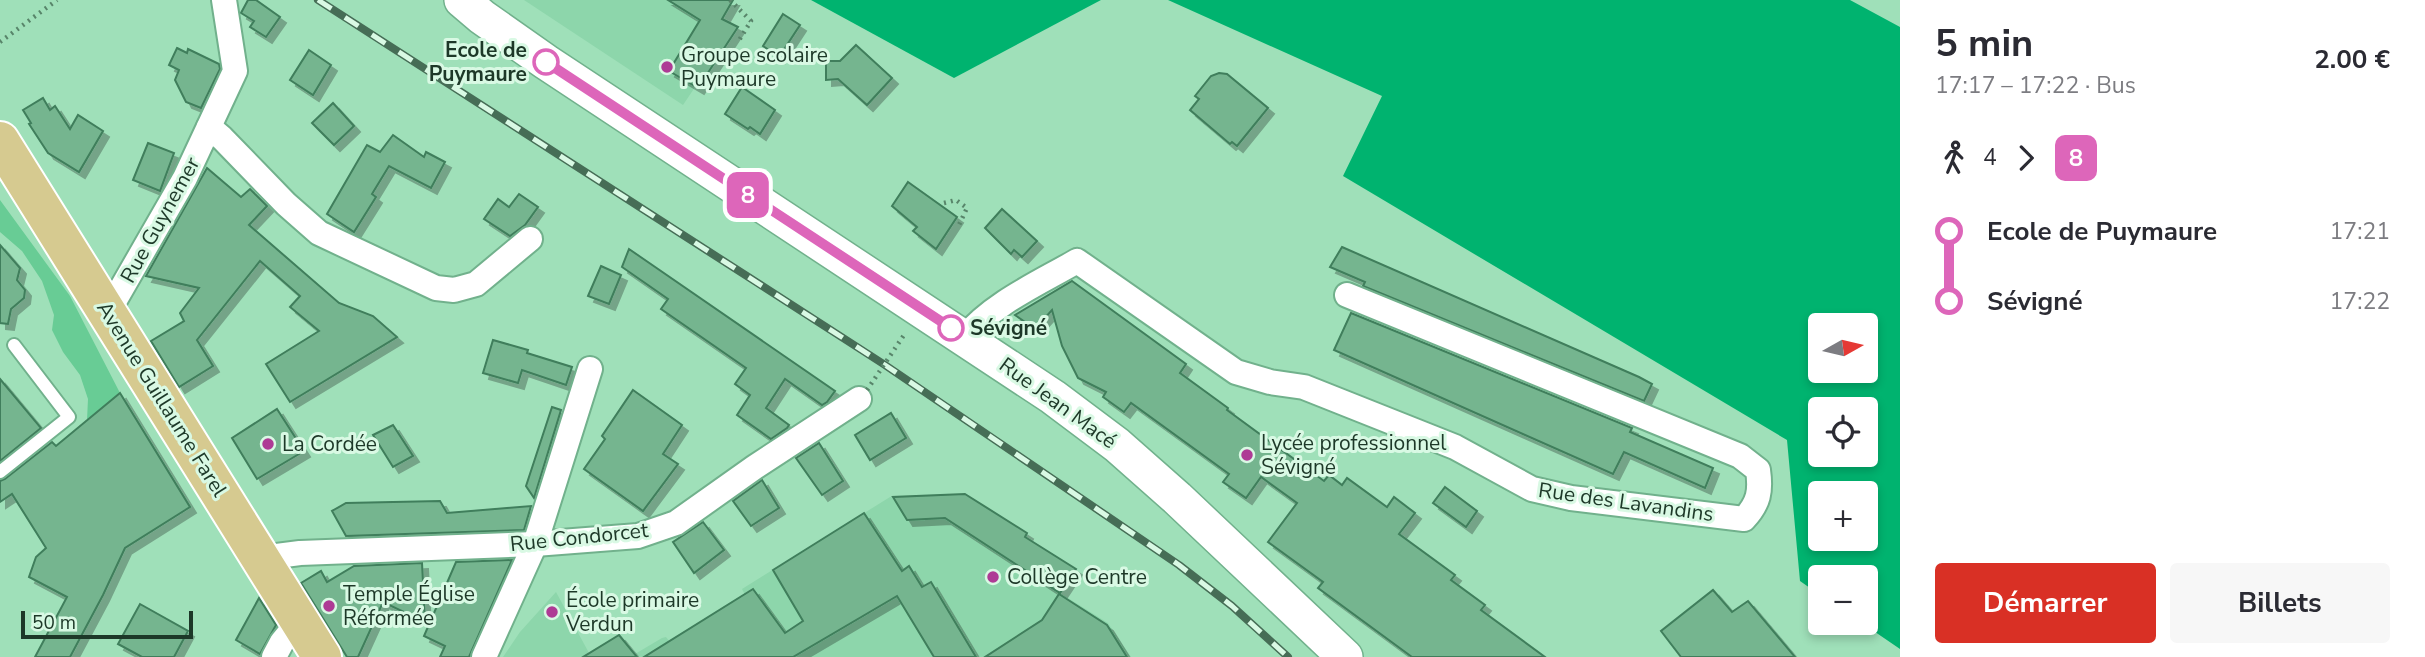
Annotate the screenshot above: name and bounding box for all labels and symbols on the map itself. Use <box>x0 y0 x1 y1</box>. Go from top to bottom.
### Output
place label: Ecole de Puymaure <box>429 36 527 88</box>
place label: Groupe scolaire Puymaure <box>681 41 828 93</box>
marker: Ecole de Puymaure <box>533 49 559 75</box>
marker: Groupe scolaire Puymaure <box>659 59 675 75</box>
street label: Rue Guynemer <box>114 152 206 288</box>
line badge: 8 <box>725 172 771 218</box>
street label: Avenue Guillaume Farel <box>90 296 234 503</box>
north arrow <box>1808 313 1878 383</box>
place label: Sévigné <box>970 314 1047 342</box>
marker: Sévigné <box>938 315 964 341</box>
street label: Rue Jean Macé <box>994 351 1122 455</box>
place label: Lycée professionnel Sévigné <box>1261 429 1447 481</box>
place label: La Cordée <box>282 430 377 458</box>
marker: La Cordée <box>260 436 276 452</box>
marker: Lycée professionnel Sévigné <box>1239 447 1255 463</box>
street label: Rue des Lavandins <box>1537 476 1715 528</box>
street label: Rue Condorcet <box>509 516 650 558</box>
place label: Collège Centre <box>1007 563 1147 591</box>
marker: Collège Centre <box>985 569 1001 585</box>
place label: Temple Église Réformée <box>343 580 475 632</box>
place label: École primaire Verdun <box>565 586 699 638</box>
marker: Temple Église Réformée <box>321 598 337 614</box>
marker: École primaire Verdun <box>544 604 560 620</box>
scale bar <box>21 608 192 640</box>

